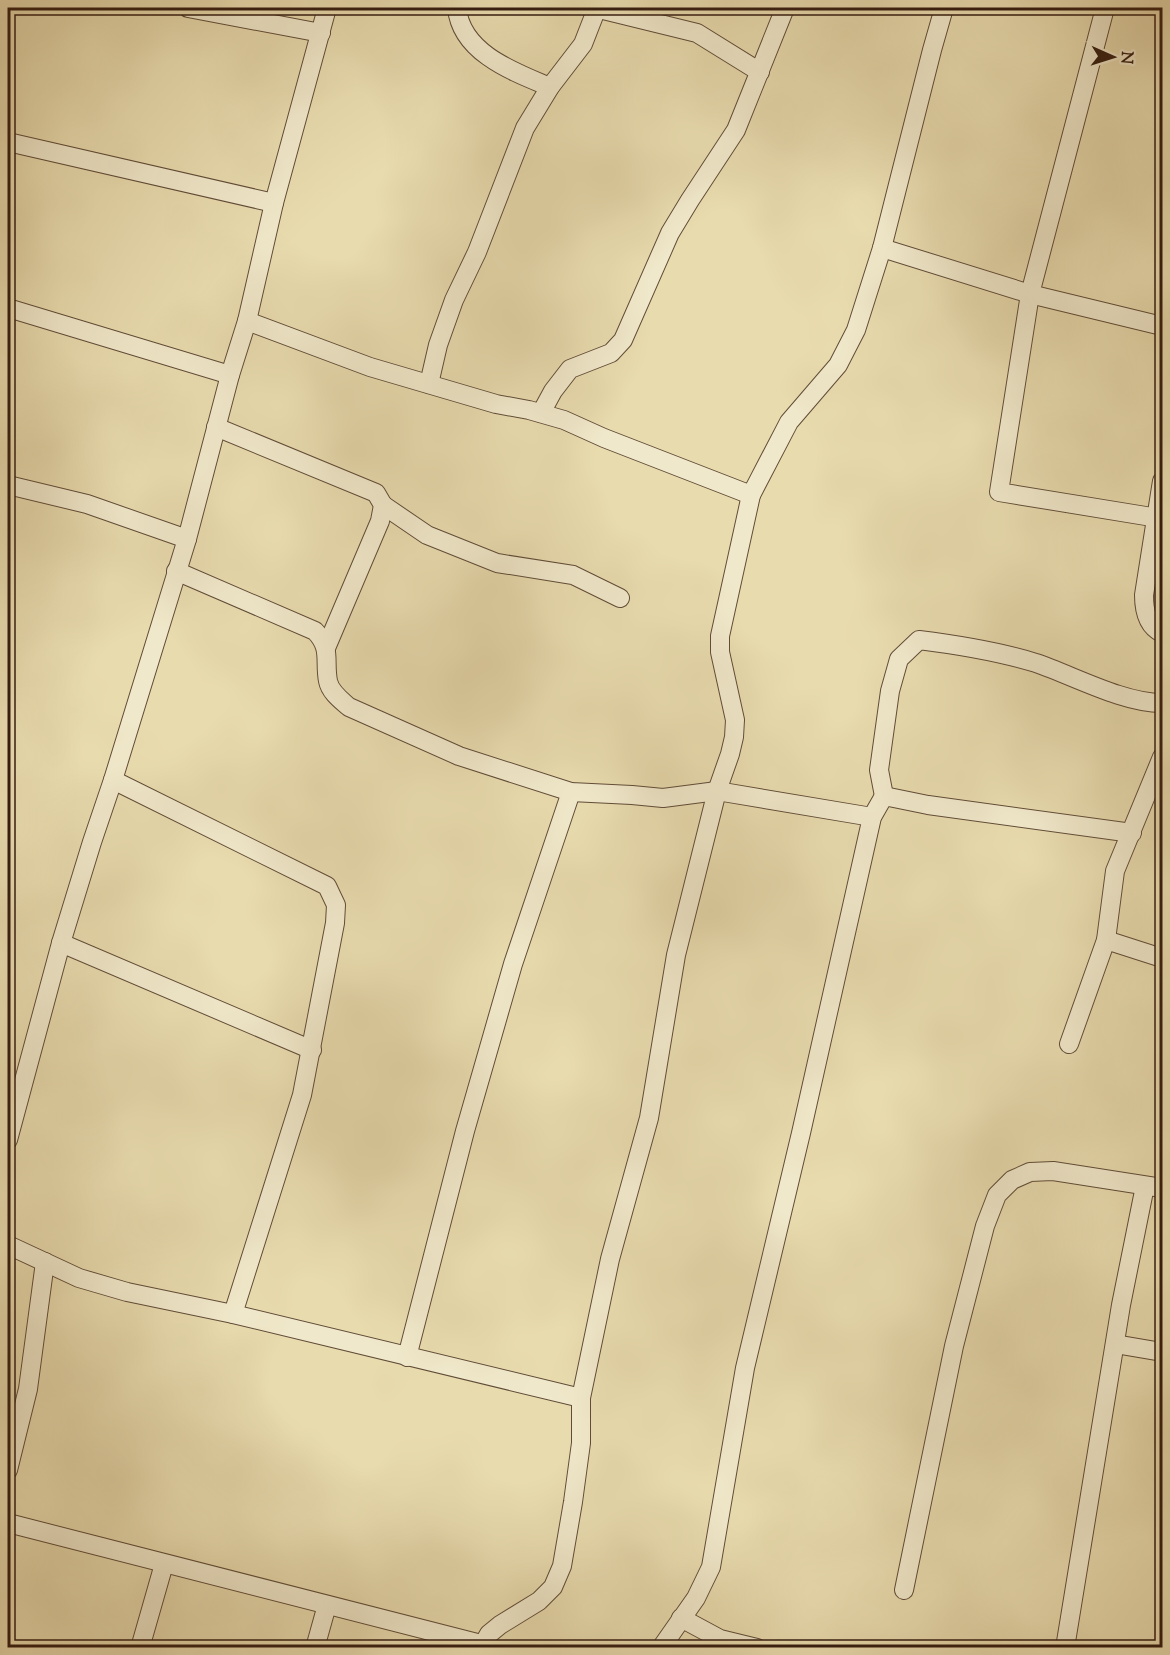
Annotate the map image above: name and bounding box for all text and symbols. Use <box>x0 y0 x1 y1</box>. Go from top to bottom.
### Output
north arrow <box>1083 27 1143 87</box>
text: N <box>1114 51 1137 65</box>

